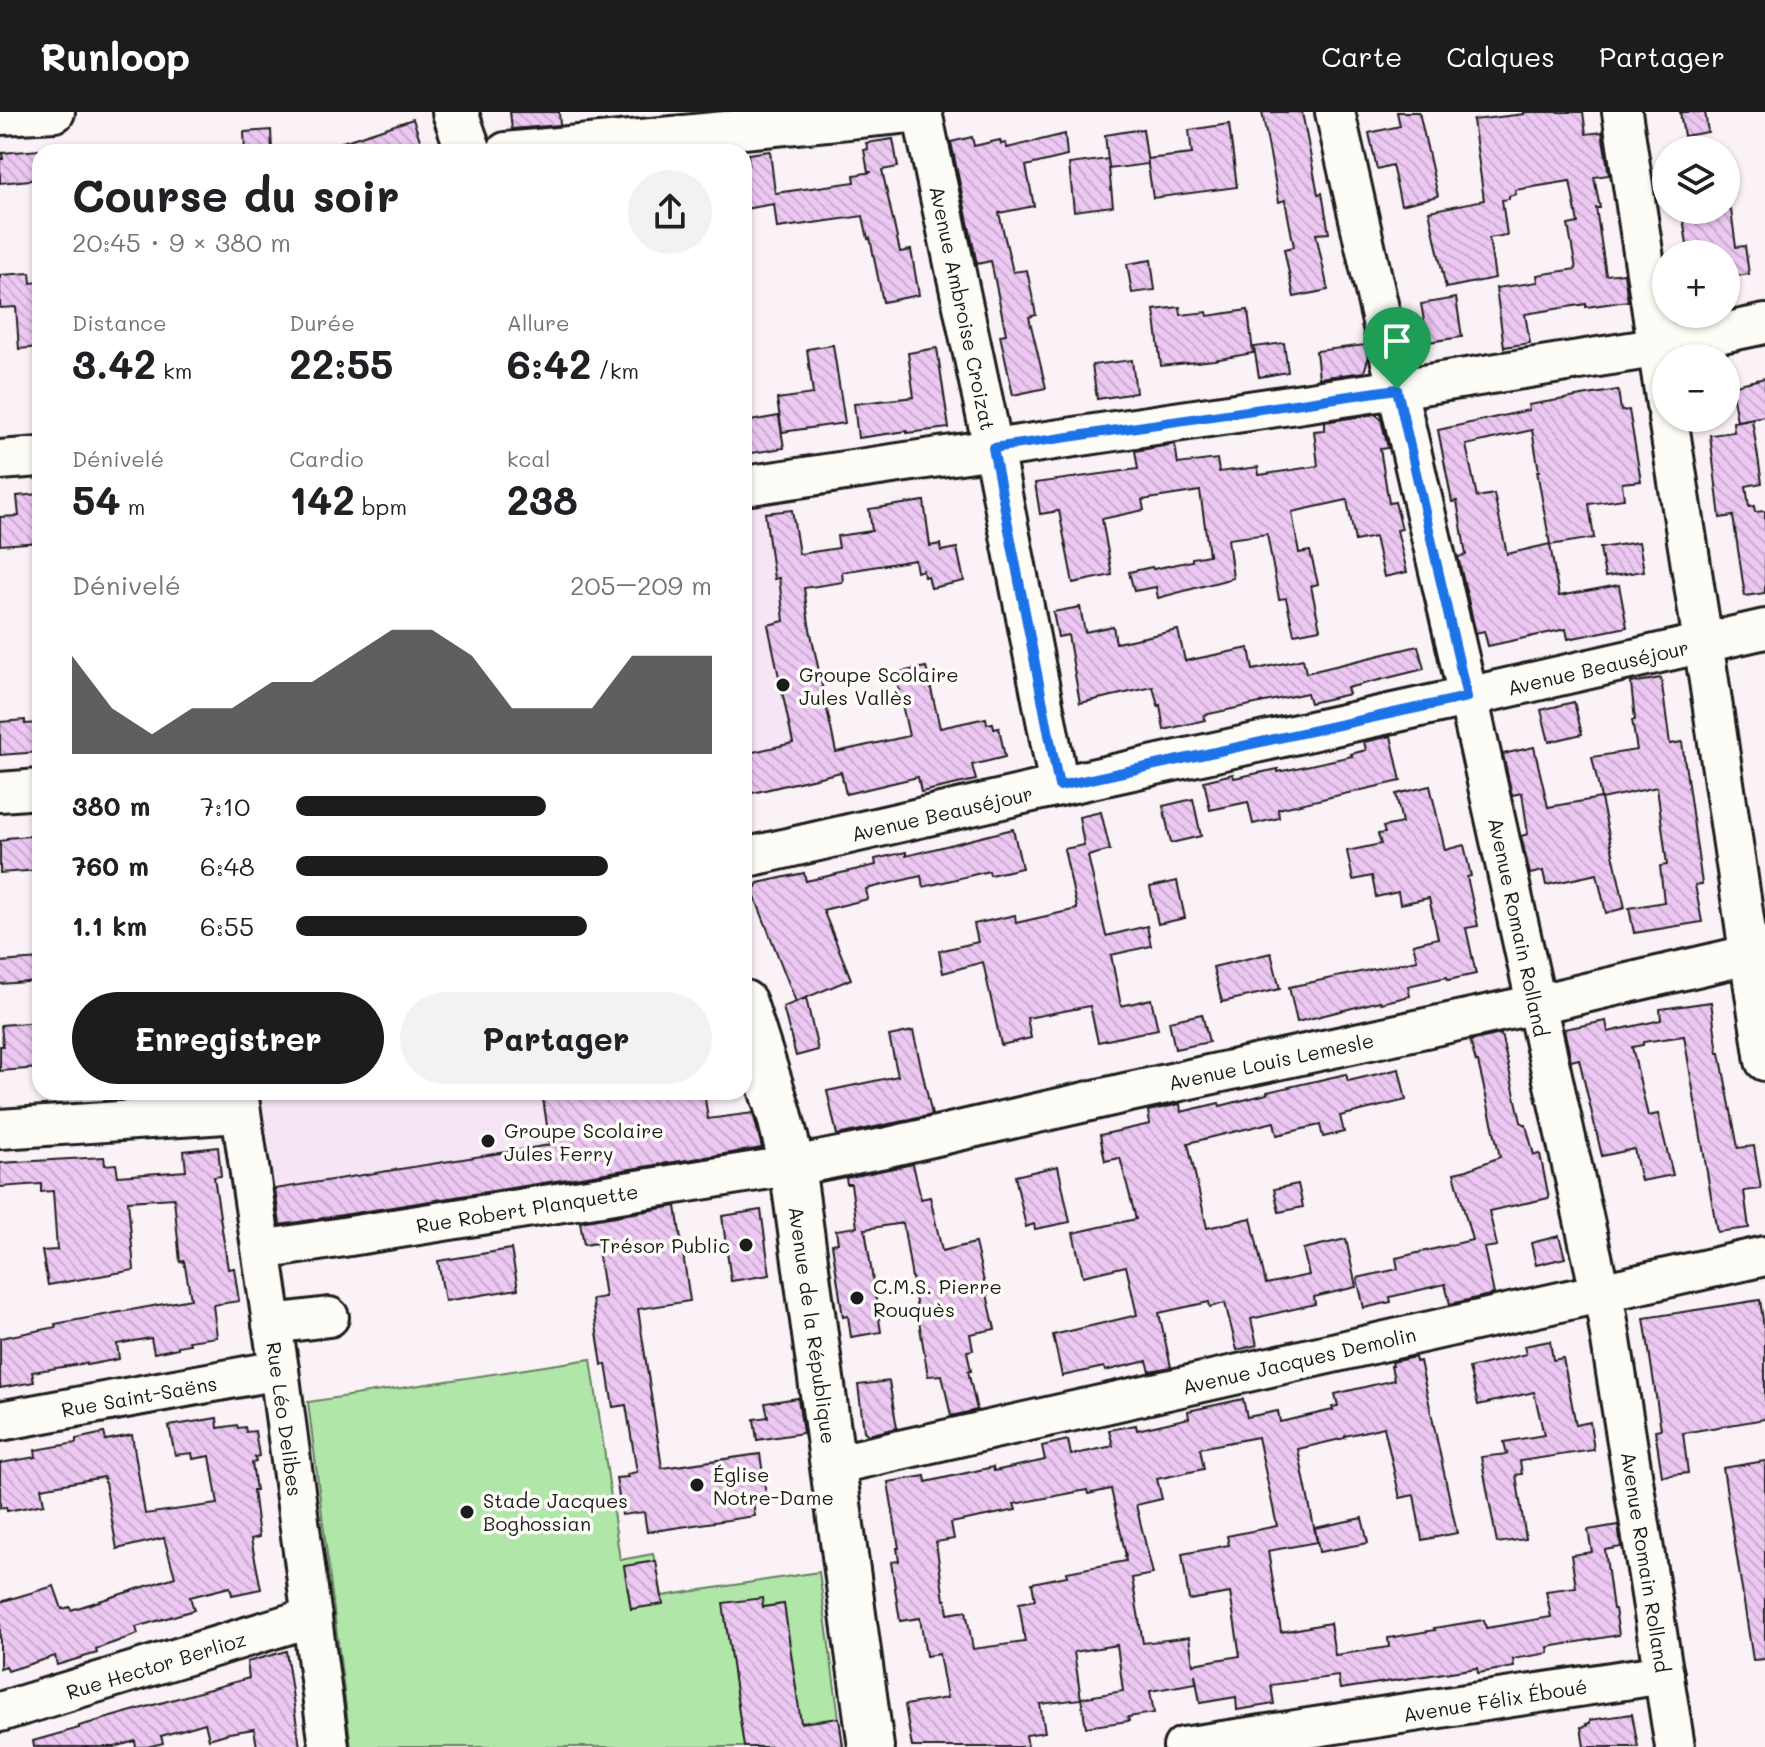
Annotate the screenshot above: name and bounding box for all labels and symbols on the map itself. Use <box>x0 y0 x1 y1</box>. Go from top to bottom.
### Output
street label: Avenue Ambroise Croizat <box>924 183 1002 433</box>
pin <box>1363 307 1431 389</box>
street label: Avenue Beauséjour <box>1505 633 1691 701</box>
place label: Groupe Scolaire Jules Vallès <box>799 661 959 710</box>
marker: Groupe Scolaire Jules Vallès <box>774 676 792 694</box>
street label: Avenue Beauséjour <box>849 779 1035 847</box>
street label: Avenue Romain Rolland <box>1483 815 1555 1039</box>
street label: Avenue Louis Lemesle <box>1166 1027 1376 1095</box>
place label: Groupe Scolaire Jules Ferry <box>504 1117 664 1166</box>
marker: Groupe Scolaire Jules Ferry <box>479 1132 497 1150</box>
street label: Rue Robert Planquette <box>414 1178 640 1238</box>
street label: Avenue de la République <box>783 1205 843 1445</box>
place label: Trésor Public <box>599 1232 730 1258</box>
marker: Trésor Public <box>737 1236 755 1254</box>
place label: C.M.S. Pierre Rouquès <box>873 1273 1002 1322</box>
marker: C.M.S. Pierre Rouquès <box>848 1289 866 1307</box>
street label: Avenue Jacques Demolin <box>1180 1320 1418 1400</box>
street label: Rue Léo Delibes <box>261 1340 309 1498</box>
street label: Rue Saint-Saëns <box>59 1370 219 1422</box>
street label: Avenue Romain Rolland <box>1616 1450 1676 1674</box>
place label: Église Notre-Dame <box>713 1461 834 1510</box>
marker: Église Notre-Dame <box>688 1476 706 1494</box>
place label: Stade Jacques Boghossian <box>483 1487 628 1536</box>
marker: Stade Jacques Boghossian <box>458 1503 476 1521</box>
street label: Rue Hector Berlioz <box>63 1625 249 1705</box>
street label: Avenue Félix Éboué <box>1401 1673 1589 1727</box>

